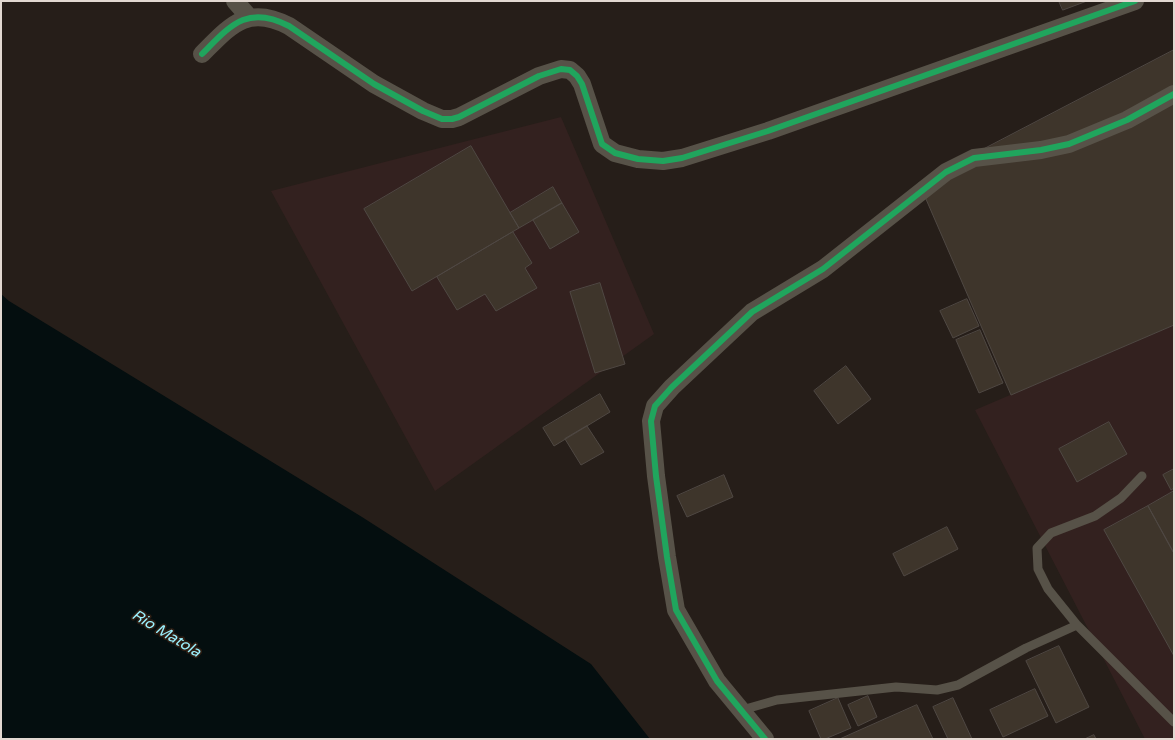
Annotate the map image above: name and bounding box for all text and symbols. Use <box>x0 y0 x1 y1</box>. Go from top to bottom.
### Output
water label: Rio Matola <box>128 606 204 662</box>

